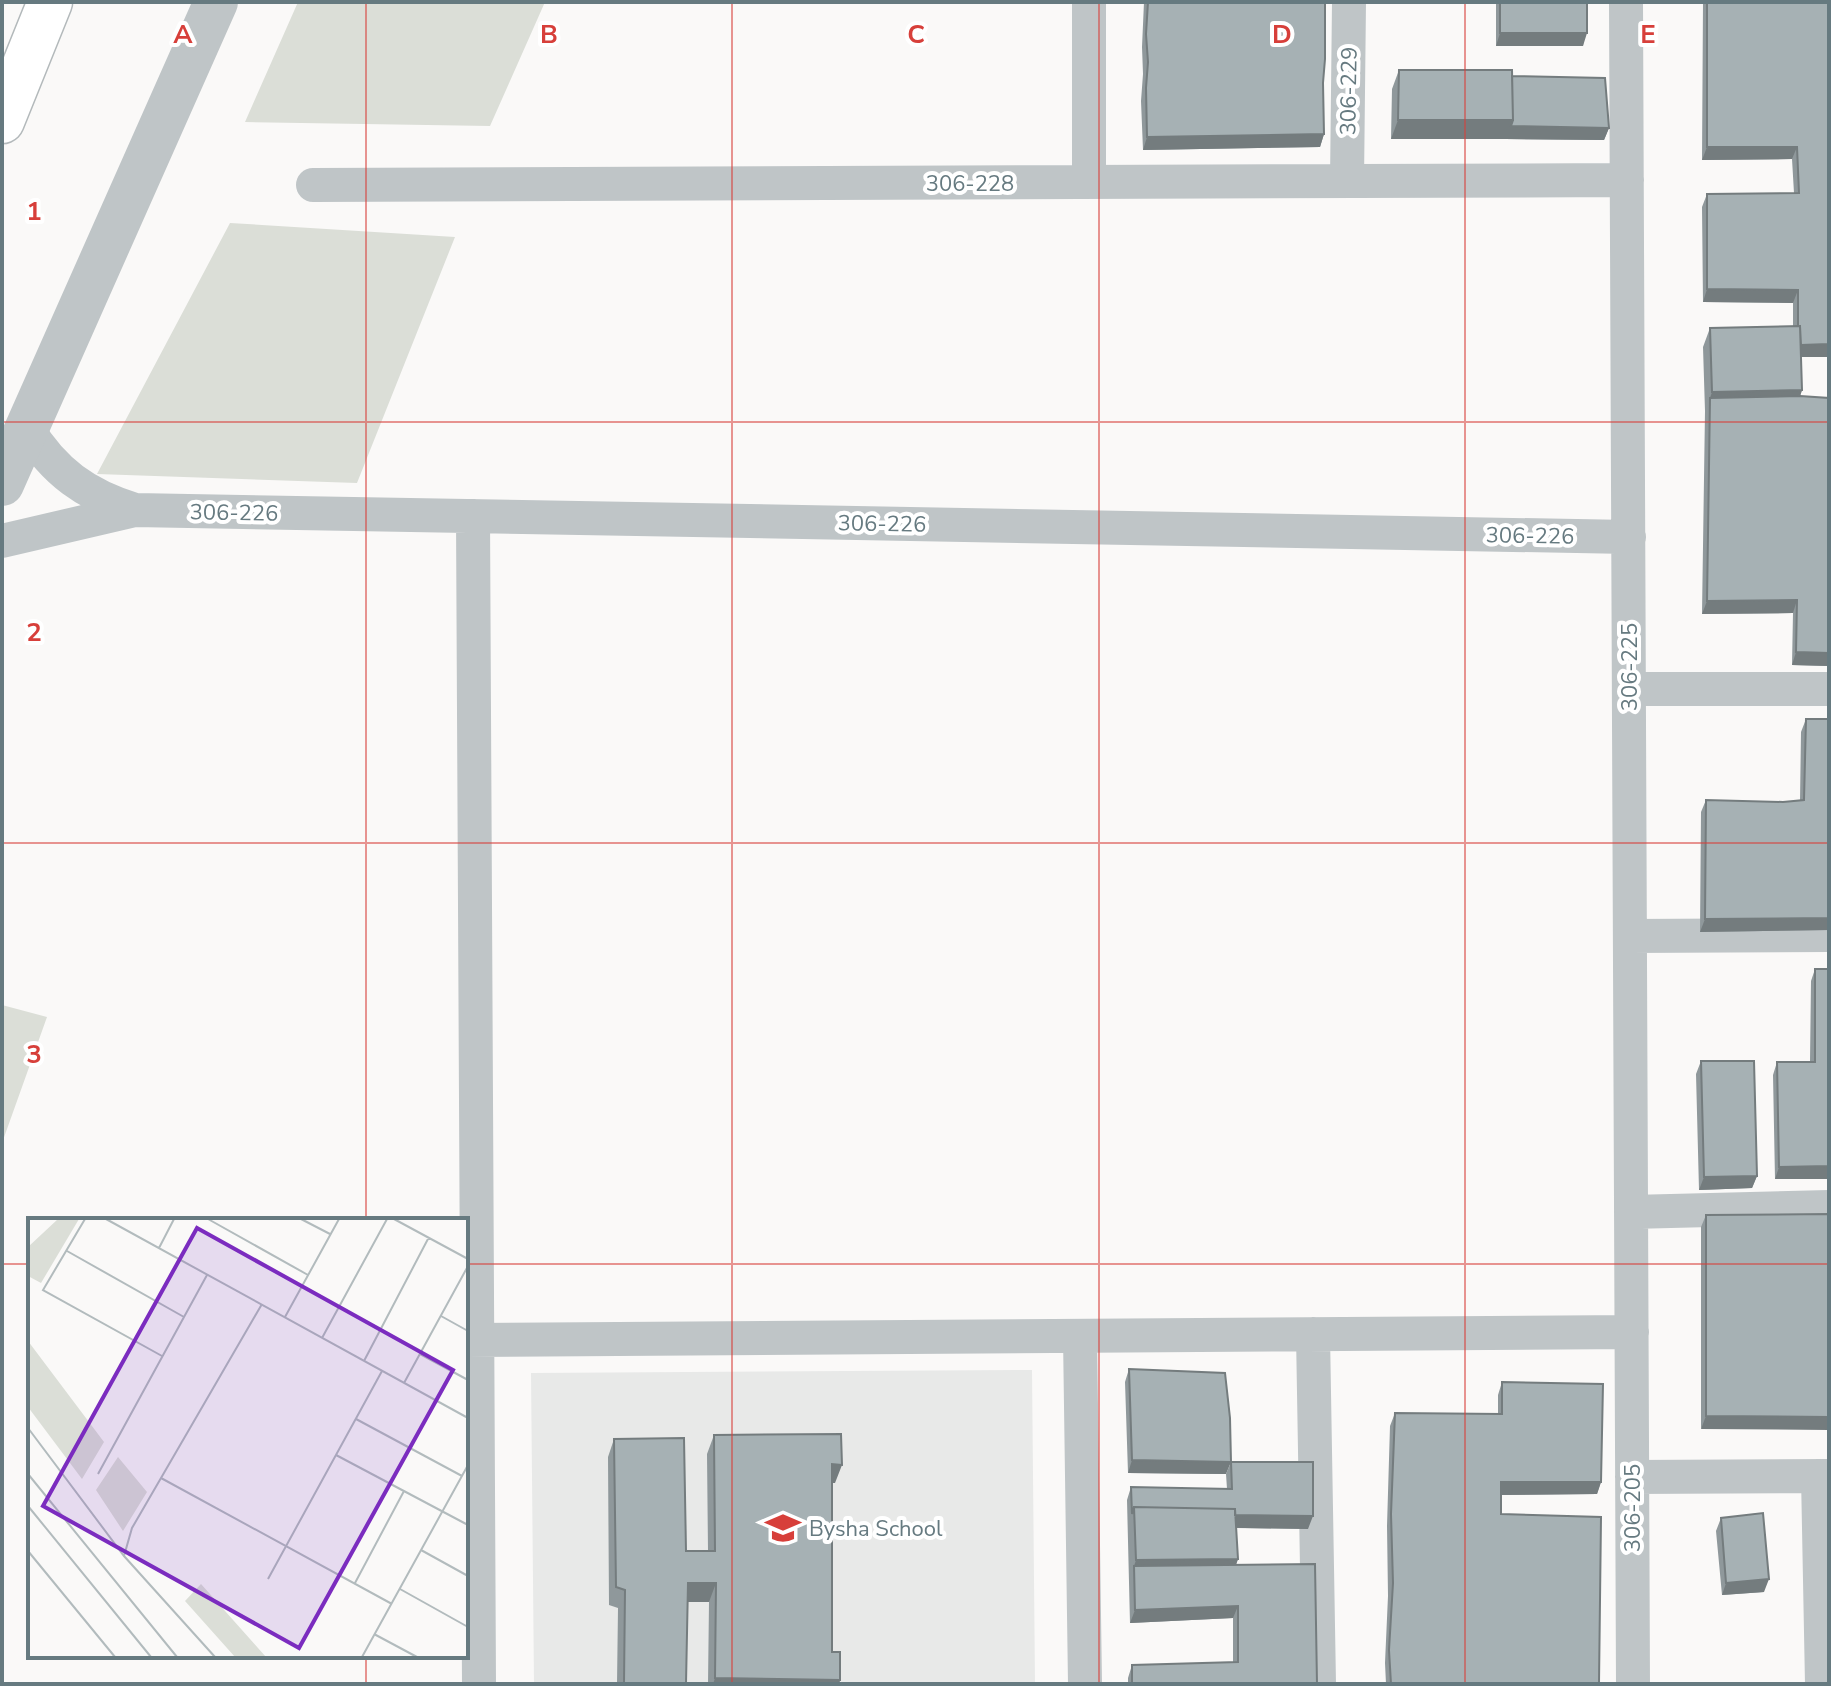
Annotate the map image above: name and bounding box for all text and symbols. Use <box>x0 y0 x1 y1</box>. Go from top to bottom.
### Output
text: A <box>173 17 193 52</box>
text: B <box>540 17 558 52</box>
text: C <box>907 17 925 52</box>
text: D <box>1272 17 1292 52</box>
text: E <box>1640 17 1656 52</box>
street label: 306-229 <box>1333 46 1365 136</box>
street label: 306-228 <box>926 169 1014 199</box>
text: 1 <box>26 194 42 229</box>
street label: 306-226 <box>189 497 279 529</box>
street label: 306-226 <box>837 508 927 540</box>
street label: 306-226 <box>1485 520 1575 552</box>
text: 2 <box>26 615 42 650</box>
street label: 306-225 <box>1615 623 1645 711</box>
text: 3 <box>26 1037 42 1072</box>
inset map <box>28 1218 468 1658</box>
street label: 306-205 <box>1618 1464 1648 1552</box>
school or university icon: Bysha School <box>764 1509 802 1547</box>
place label: Bysha School <box>809 1514 943 1544</box>

